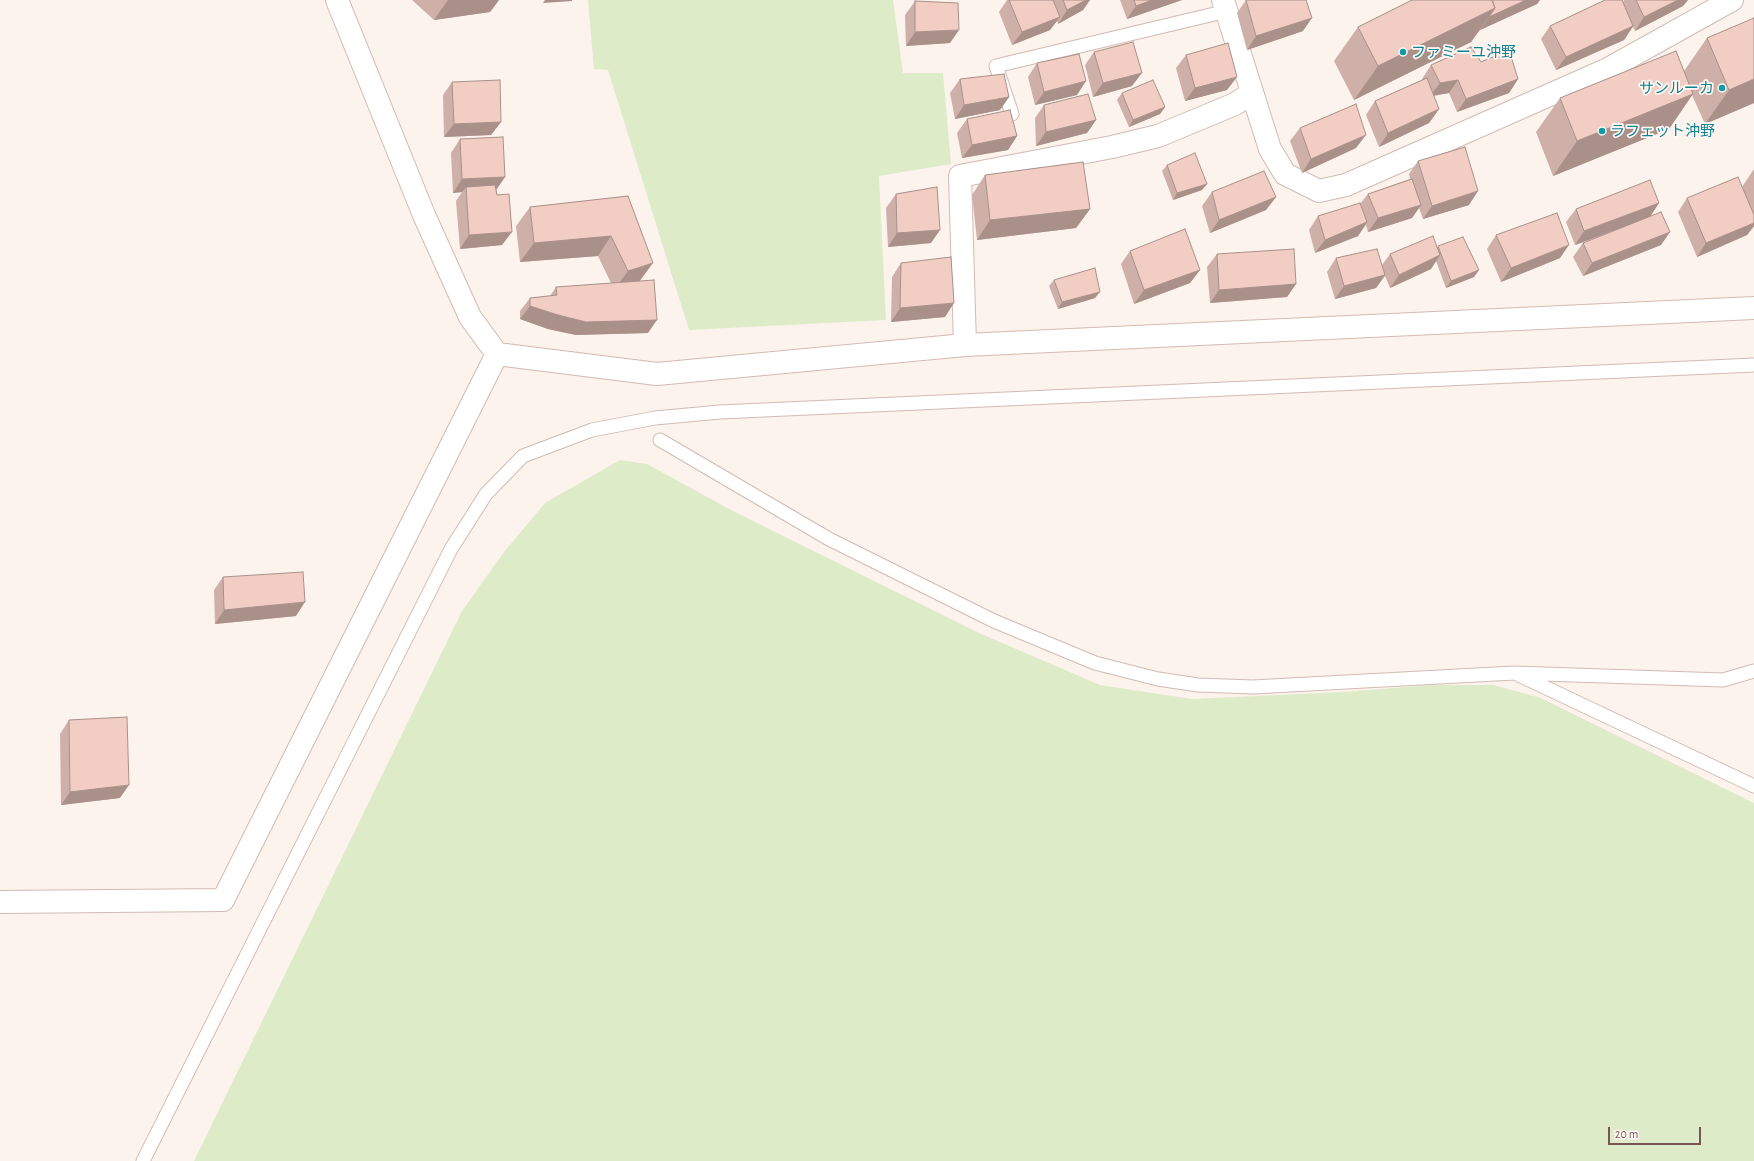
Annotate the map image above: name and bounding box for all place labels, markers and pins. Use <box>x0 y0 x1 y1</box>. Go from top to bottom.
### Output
place label: ファミーユ沖野 <box>1411 43 1516 61</box>
marker: ファミーユ沖野 <box>1398 47 1408 57</box>
place label: サンルーカ <box>1639 79 1714 97</box>
marker: サンルーカ <box>1717 83 1727 93</box>
place label: ラフェット沖野 <box>1610 122 1715 140</box>
marker: ラフェット沖野 <box>1597 126 1607 136</box>

